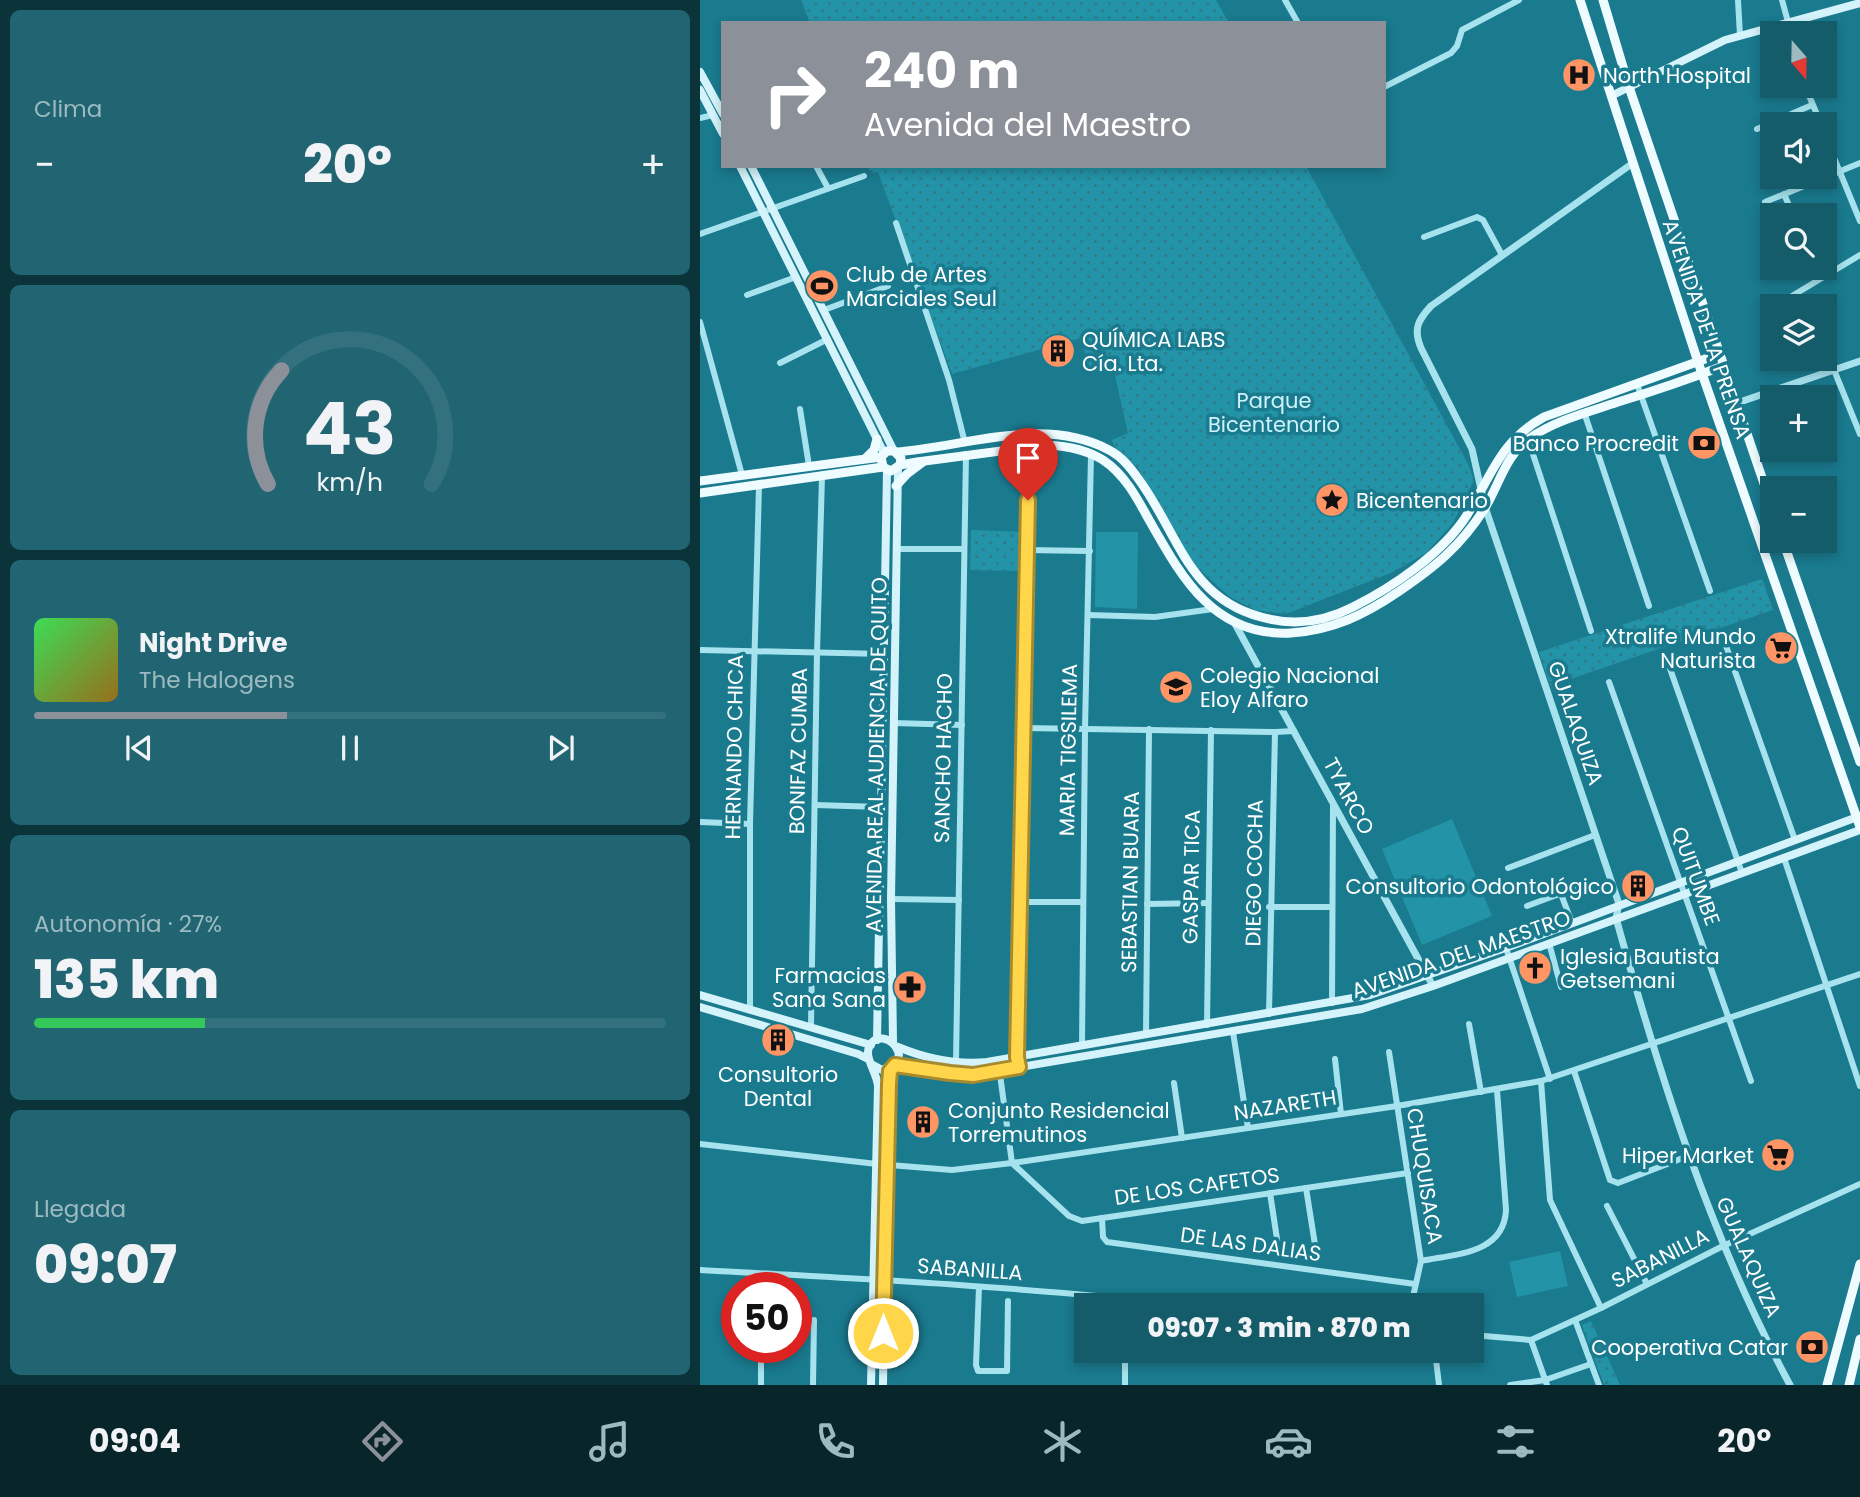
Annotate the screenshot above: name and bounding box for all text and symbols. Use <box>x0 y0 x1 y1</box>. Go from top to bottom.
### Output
north arrow <box>1760 21 1838 98</box>
map controls <box>1760 21 1837 553</box>
text: 240 m <box>864 37 1019 105</box>
icon: right <box>749 49 840 140</box>
hospital icon: North Hospital <box>1560 56 1598 94</box>
place label: North Hospital <box>1603 61 1751 90</box>
text: Clima <box>34 93 102 125</box>
text: Avenida del Maestro <box>864 102 1191 147</box>
button: sound <box>1760 112 1837 189</box>
text: 20° <box>303 128 392 201</box>
text: − <box>34 138 55 191</box>
text: + <box>640 138 666 191</box>
button: search <box>1760 203 1837 280</box>
street label: AVENIDA DE LA PRENSA <box>1656 215 1758 443</box>
place label: Club de Artes Marciales Seul <box>846 260 997 313</box>
sports icon: Club de Artes Marciales Seul <box>803 267 841 305</box>
button: layers <box>1760 294 1837 371</box>
place label: QUÍMICA LABS Cía. Lta. <box>1082 325 1226 378</box>
building icon: QUÍMICA LABS Cía. Lta. <box>1039 332 1077 370</box>
text: 43 <box>303 378 397 479</box>
button: + <box>1760 385 1837 462</box>
park label: Parque Bicentenario <box>1208 386 1340 439</box>
bank icon: Banco Procredit <box>1685 424 1723 462</box>
pin <box>998 428 1058 500</box>
place label: Banco Procredit <box>1513 429 1679 458</box>
icon: arrive <box>1009 439 1047 477</box>
text: km/h <box>317 464 383 499</box>
button: − <box>1760 476 1837 553</box>
place icon: Bicentenario <box>1313 481 1351 519</box>
place label: Bicentenario <box>1356 486 1488 515</box>
street label: AVENIDA REAL AUDIENCIA DE QUITO <box>858 577 894 933</box>
place label: Xtralife Mundo Naturista <box>1605 622 1756 675</box>
text: Night Drive <box>139 625 287 661</box>
supermarket icon: Xtralife Mundo Naturista <box>1762 629 1800 667</box>
street label: HERNANDO CHICA <box>718 654 750 840</box>
street label: GUALAQUIZA <box>1541 657 1611 789</box>
place label: Colegio Nacional Eloy Alfaro <box>1200 661 1379 714</box>
text: The Halogens <box>139 664 295 696</box>
street label: MARIA TIGSILEMA <box>1052 664 1084 836</box>
street label: BONIFAZ CUMBA <box>782 668 814 834</box>
school or university icon: Colegio Nacional Eloy Alfaro <box>1157 668 1195 706</box>
street label: SANCHO HACHO <box>927 673 959 843</box>
icon: previous <box>120 729 158 767</box>
icon: pause <box>331 729 369 767</box>
icon: next <box>542 729 580 767</box>
street label: TYARCO <box>1317 752 1381 840</box>
street label: SEBASTIAN BUARA <box>1114 791 1146 973</box>
street label: DIEGO COCHA <box>1238 799 1270 947</box>
street label: GASPAR TICA <box>1175 810 1207 944</box>
street label: QUITUMBE <box>1665 823 1727 929</box>
building icon: Consultorio Odontológico <box>1619 867 1657 905</box>
place label: Consultorio Odontológico <box>1345 872 1614 901</box>
street label: AVENIDA DEL MAESTRO <box>1348 903 1574 1005</box>
text: Autonomía · 27% <box>34 908 222 940</box>
place label: Iglesia Bautista Getsemani <box>1560 942 1720 995</box>
text: 135 km <box>34 943 219 1016</box>
church icon: Iglesia Bautista Getsemani <box>1516 949 1554 987</box>
place label: Farmacias Sana Sana <box>772 961 886 1014</box>
pharmacy icon: Farmacias Sana Sana <box>891 968 929 1006</box>
building icon: Consultorio Dental <box>759 1021 797 1059</box>
place label: Consultorio Dental <box>718 1060 838 1113</box>
street label: NAZARETH <box>1231 1083 1339 1127</box>
place label: Conjunto Residencial Torremutinos <box>948 1096 1170 1149</box>
building icon: Conjunto Residencial Torremutinos <box>904 1103 942 1141</box>
street label: CHUQUISACA <box>1400 1106 1450 1246</box>
supermarket icon: Hiper Market <box>1759 1136 1797 1174</box>
place label: Hiper Market <box>1622 1141 1754 1170</box>
street label: DE LOS CAFETOS <box>1112 1160 1282 1212</box>
street label: GUALAQUIZA <box>1709 1192 1789 1322</box>
text: Llegada <box>34 1193 126 1225</box>
street label: DE LAS DALIAS <box>1179 1220 1323 1268</box>
street label: SABANILLA <box>1606 1221 1714 1295</box>
text: 09:07 <box>34 1228 177 1301</box>
street label: SABANILLA <box>916 1251 1024 1287</box>
speed limit sign: 50 <box>721 1272 812 1363</box>
position arrow <box>846 1296 920 1370</box>
text: 09:07 · 3 min · 870 m <box>1148 1310 1410 1346</box>
bank icon: Cooperativa Catar <box>1793 1328 1831 1366</box>
place label: Cooperativa Catar <box>1591 1333 1788 1362</box>
icon: directions <box>358 1417 407 1466</box>
icon: music <box>585 1417 634 1466</box>
icon: phone <box>811 1417 860 1466</box>
icon: climate <box>1038 1417 1087 1466</box>
icon: car <box>1264 1417 1313 1466</box>
icon: filters <box>1491 1417 1540 1466</box>
text: 09:04 <box>89 1418 181 1463</box>
text: 20° <box>1717 1418 1771 1463</box>

